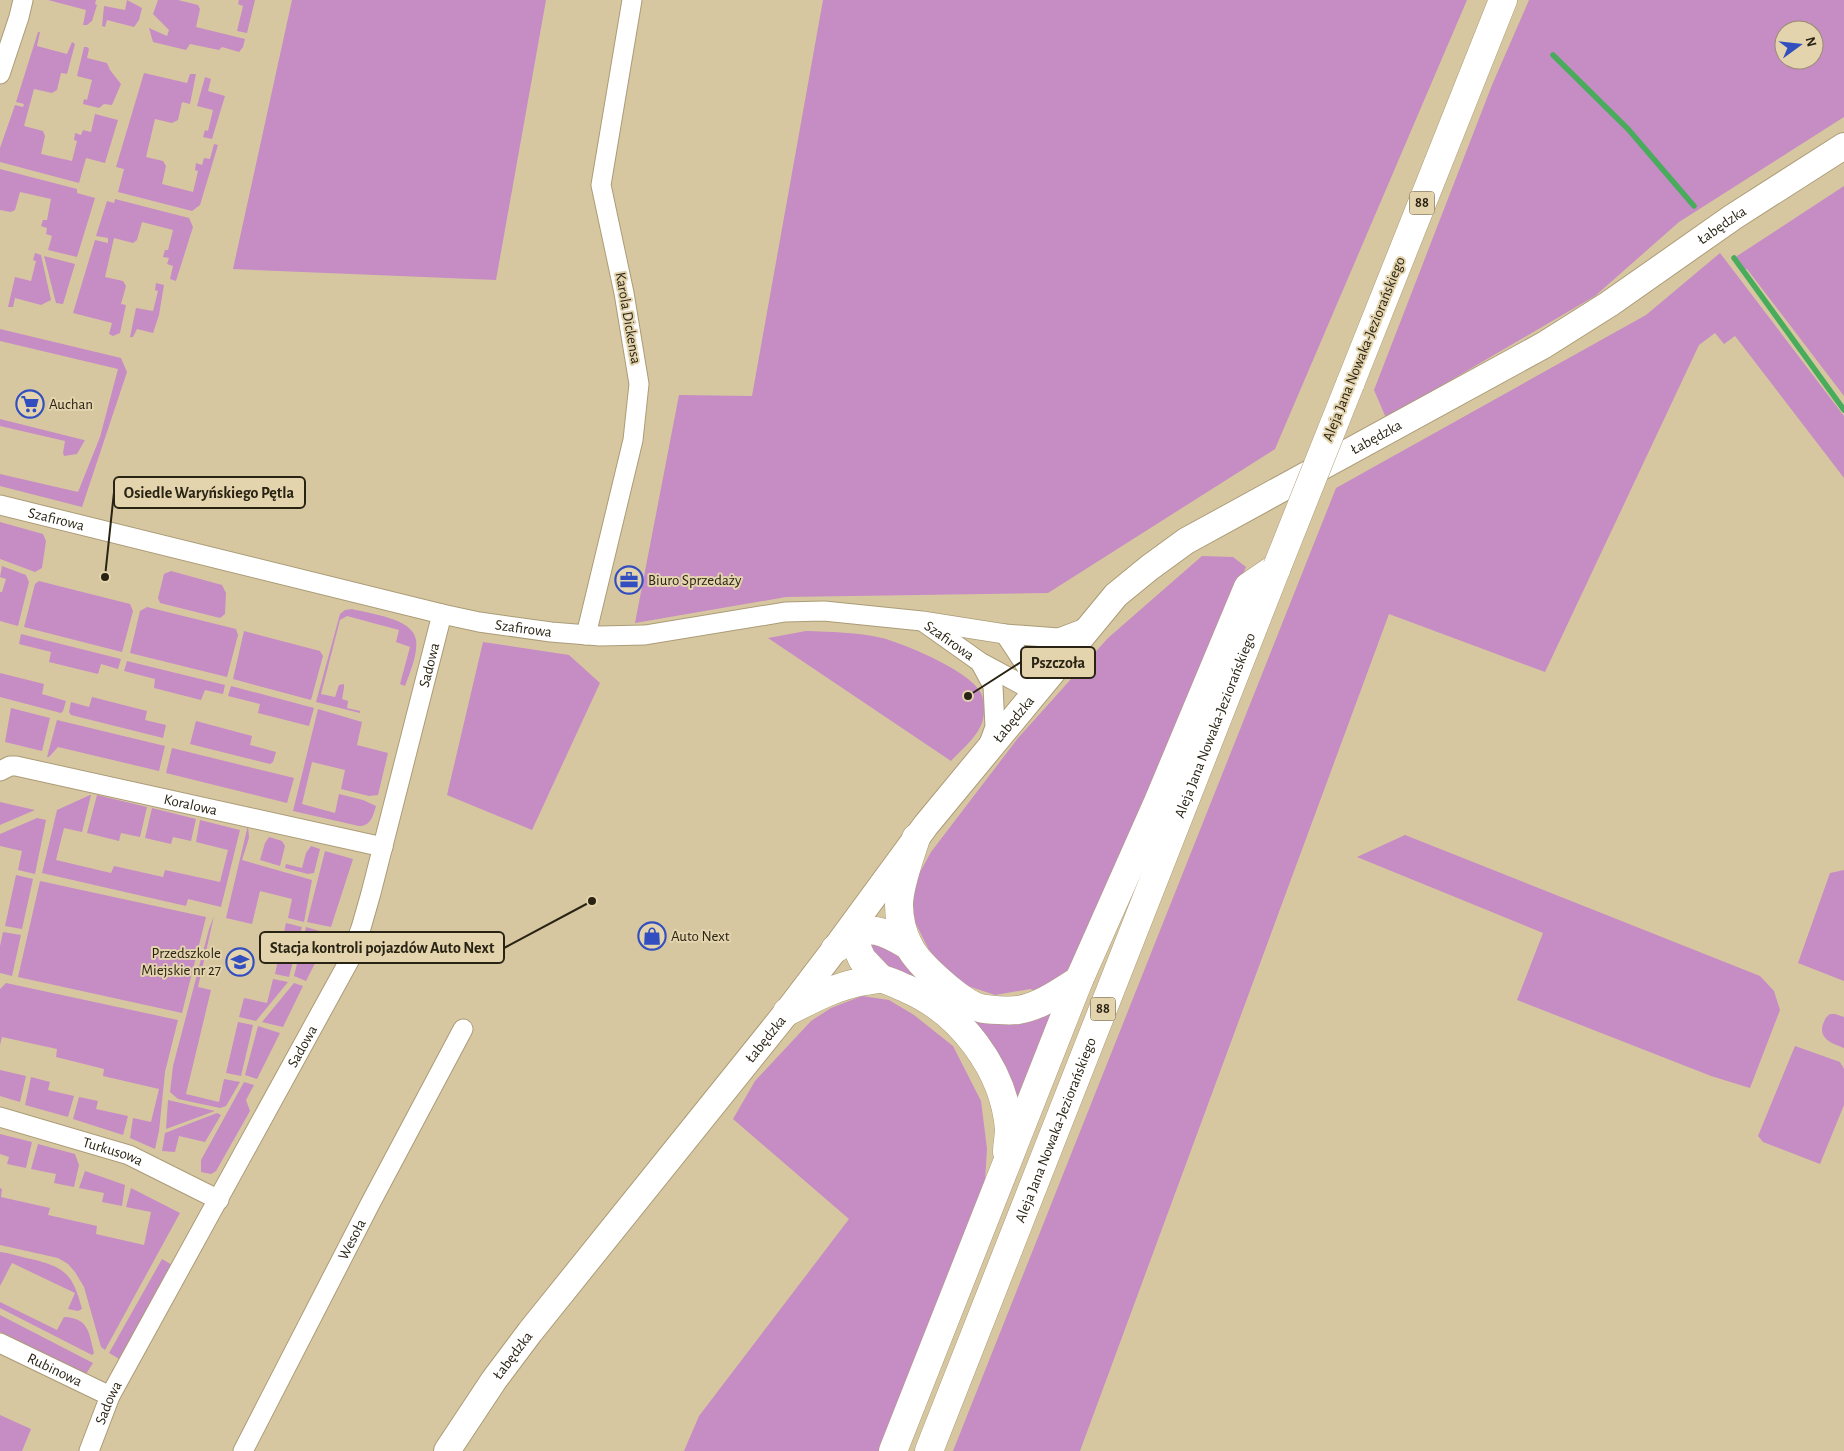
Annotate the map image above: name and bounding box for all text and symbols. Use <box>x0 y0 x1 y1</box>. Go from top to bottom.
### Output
north arrow <box>1774 20 1824 70</box>
text: N <box>1803 35 1819 48</box>
road number: 88 <box>1410 192 1434 214</box>
street label: Łabędzka <box>1695 203 1749 247</box>
street label: Aleja Jana Nowaka-Jeziorańskiego <box>1320 255 1408 443</box>
street label: Karola Dickensa <box>613 271 643 365</box>
supermarket icon: Auchan <box>15 389 45 419</box>
place label: Auchan <box>49 397 93 412</box>
street label: Łabędzka <box>1348 417 1404 457</box>
callout: Osiedle Waryńskiego Pętla <box>114 477 305 508</box>
text: Osiedle Waryńskiego Pętla <box>124 485 294 502</box>
street label: Szafirowa <box>27 505 86 533</box>
office icon: Biuro Sprzedaży <box>614 565 644 595</box>
place label: Biuro Sprzedaży <box>648 573 742 588</box>
street label: Szafirowa <box>494 617 553 640</box>
street label: Szafirowa <box>922 618 977 663</box>
street label: Aleja Jana Nowaka-Jeziorańskiego <box>1172 631 1258 820</box>
street label: Sadowa <box>416 641 442 689</box>
callout: Pszczoła <box>1021 647 1095 678</box>
text: Pszczoła <box>1031 655 1086 671</box>
street label: Łabędzka <box>990 693 1037 745</box>
street label: Koralowa <box>162 791 219 818</box>
shop icon: Auto Next <box>637 921 667 951</box>
place label: Auto Next <box>671 929 730 944</box>
callout: Stacja kontroli pojazdów Auto Next <box>260 932 504 963</box>
text: Stacja kontroli pojazdów Auto Next <box>270 940 495 957</box>
place label: Przedszkole Miejskie nr 27 <box>141 946 221 978</box>
school or university icon: Przedszkole Miejskie nr 27 <box>225 947 255 977</box>
road number: 88 <box>1090 998 1116 1021</box>
street label: Łabędzka <box>742 1013 789 1065</box>
street label: Sadowa <box>285 1023 320 1070</box>
street label: Aleja Jana Nowaka-Jeziorańskiego <box>1012 1035 1099 1225</box>
street label: Turkusowa <box>81 1134 146 1168</box>
street label: Wesoła <box>335 1217 368 1262</box>
street label: Łabędzka <box>490 1329 535 1382</box>
street label: Rubinowa <box>25 1350 85 1389</box>
street label: Sadowa <box>92 1378 124 1426</box>

